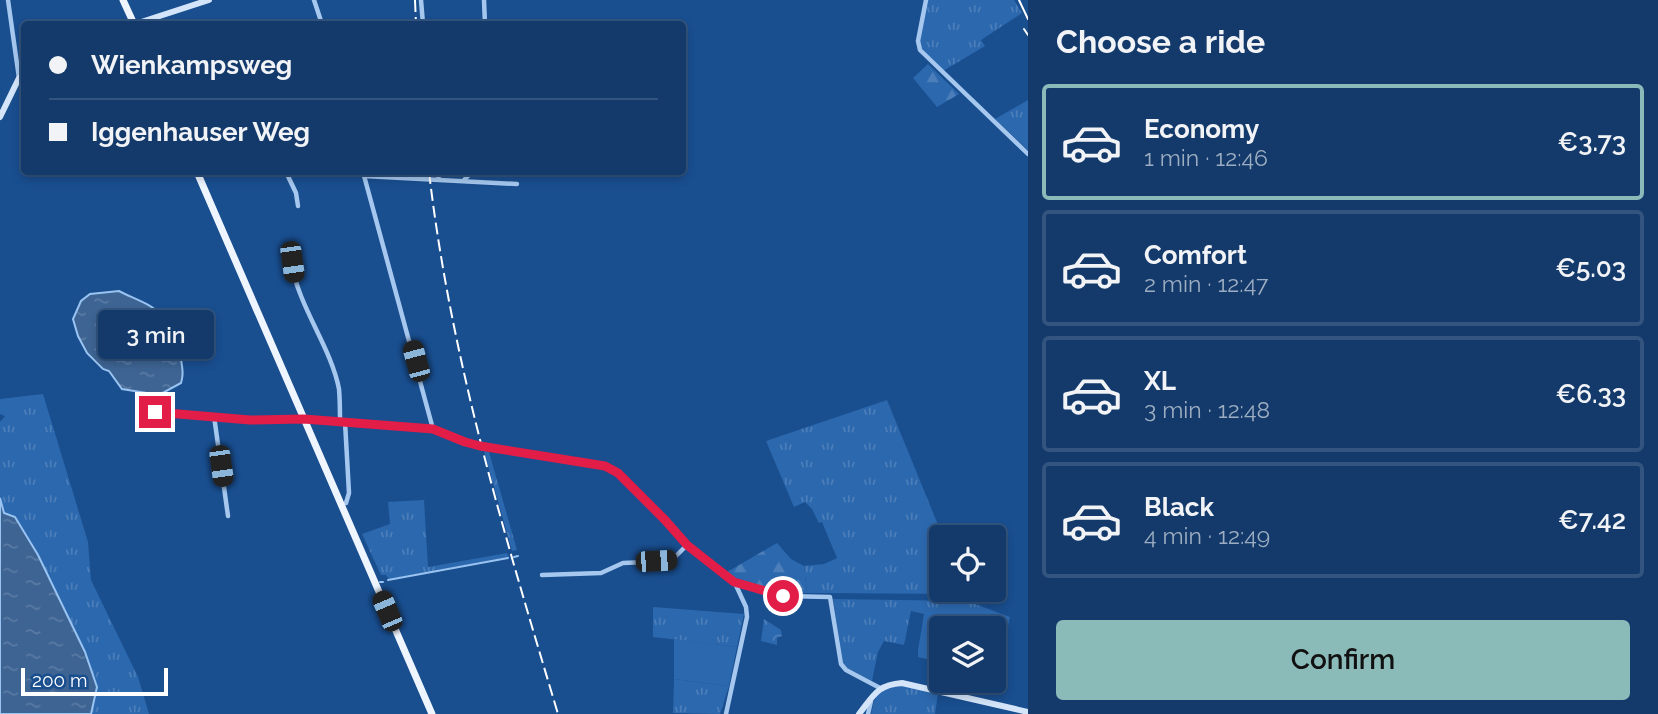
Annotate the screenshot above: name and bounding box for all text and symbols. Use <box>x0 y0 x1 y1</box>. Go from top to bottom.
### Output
text: Choose a ride <box>1056 23 1265 60</box>
text: Wienkampsweg <box>91 50 292 80</box>
icon: car <box>1060 111 1123 174</box>
text: Economy <box>1144 114 1259 144</box>
text: Iggenhauser Weg <box>91 117 310 147</box>
text: €3.73 <box>1558 127 1626 157</box>
text: 1 min · 12:46 <box>1144 144 1268 171</box>
icon: car <box>1060 237 1123 300</box>
car <box>279 240 306 284</box>
text: Comfort <box>1144 240 1247 270</box>
text: €5.03 <box>1555 253 1626 283</box>
text: 2 min · 12:47 <box>1144 270 1268 297</box>
callout: 3 min <box>97 310 213 360</box>
text: 3 min <box>127 321 185 348</box>
car <box>401 338 432 384</box>
icon: car <box>1060 363 1123 426</box>
text: XL <box>1144 366 1176 396</box>
text: €6.33 <box>1555 379 1626 409</box>
route end <box>139 396 171 428</box>
text: 3 min · 12:48 <box>1144 396 1270 423</box>
car <box>208 444 235 488</box>
icon: car <box>1060 489 1123 552</box>
text: Black <box>1144 492 1214 522</box>
text: €7.42 <box>1558 505 1626 535</box>
text: 4 min · 12:49 <box>1144 522 1270 549</box>
map controls <box>929 525 1006 693</box>
button: locate <box>929 525 1006 602</box>
car <box>635 549 678 573</box>
route start <box>767 580 799 612</box>
car <box>370 588 405 634</box>
button: layers <box>929 616 1006 693</box>
button: Confirm <box>1056 620 1630 700</box>
scale bar <box>21 665 168 697</box>
text: 200 m <box>32 669 87 691</box>

